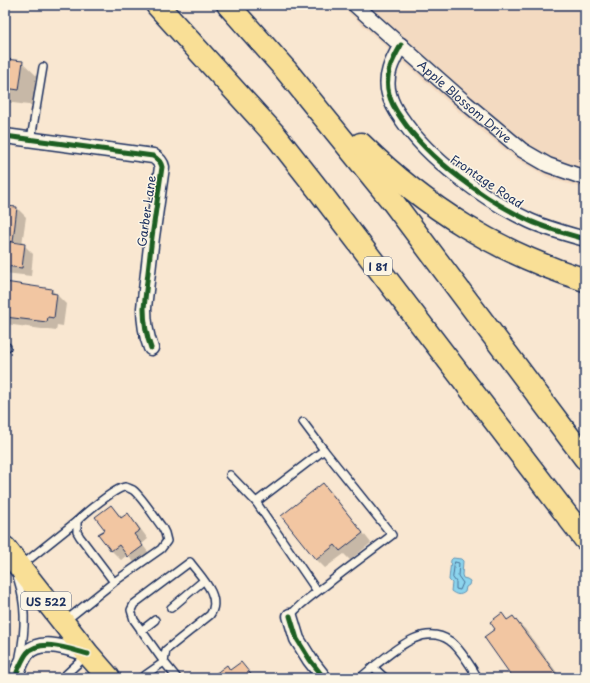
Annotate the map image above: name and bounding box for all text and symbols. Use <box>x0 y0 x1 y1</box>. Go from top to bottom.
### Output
street label: Apple Blossom Drive <box>414 56 516 147</box>
street label: Frontage Road <box>447 150 527 212</box>
street label: Garber Lane <box>132 174 160 248</box>
road number: I 81 <box>364 257 392 275</box>
road number: US 522 <box>21 592 71 610</box>

